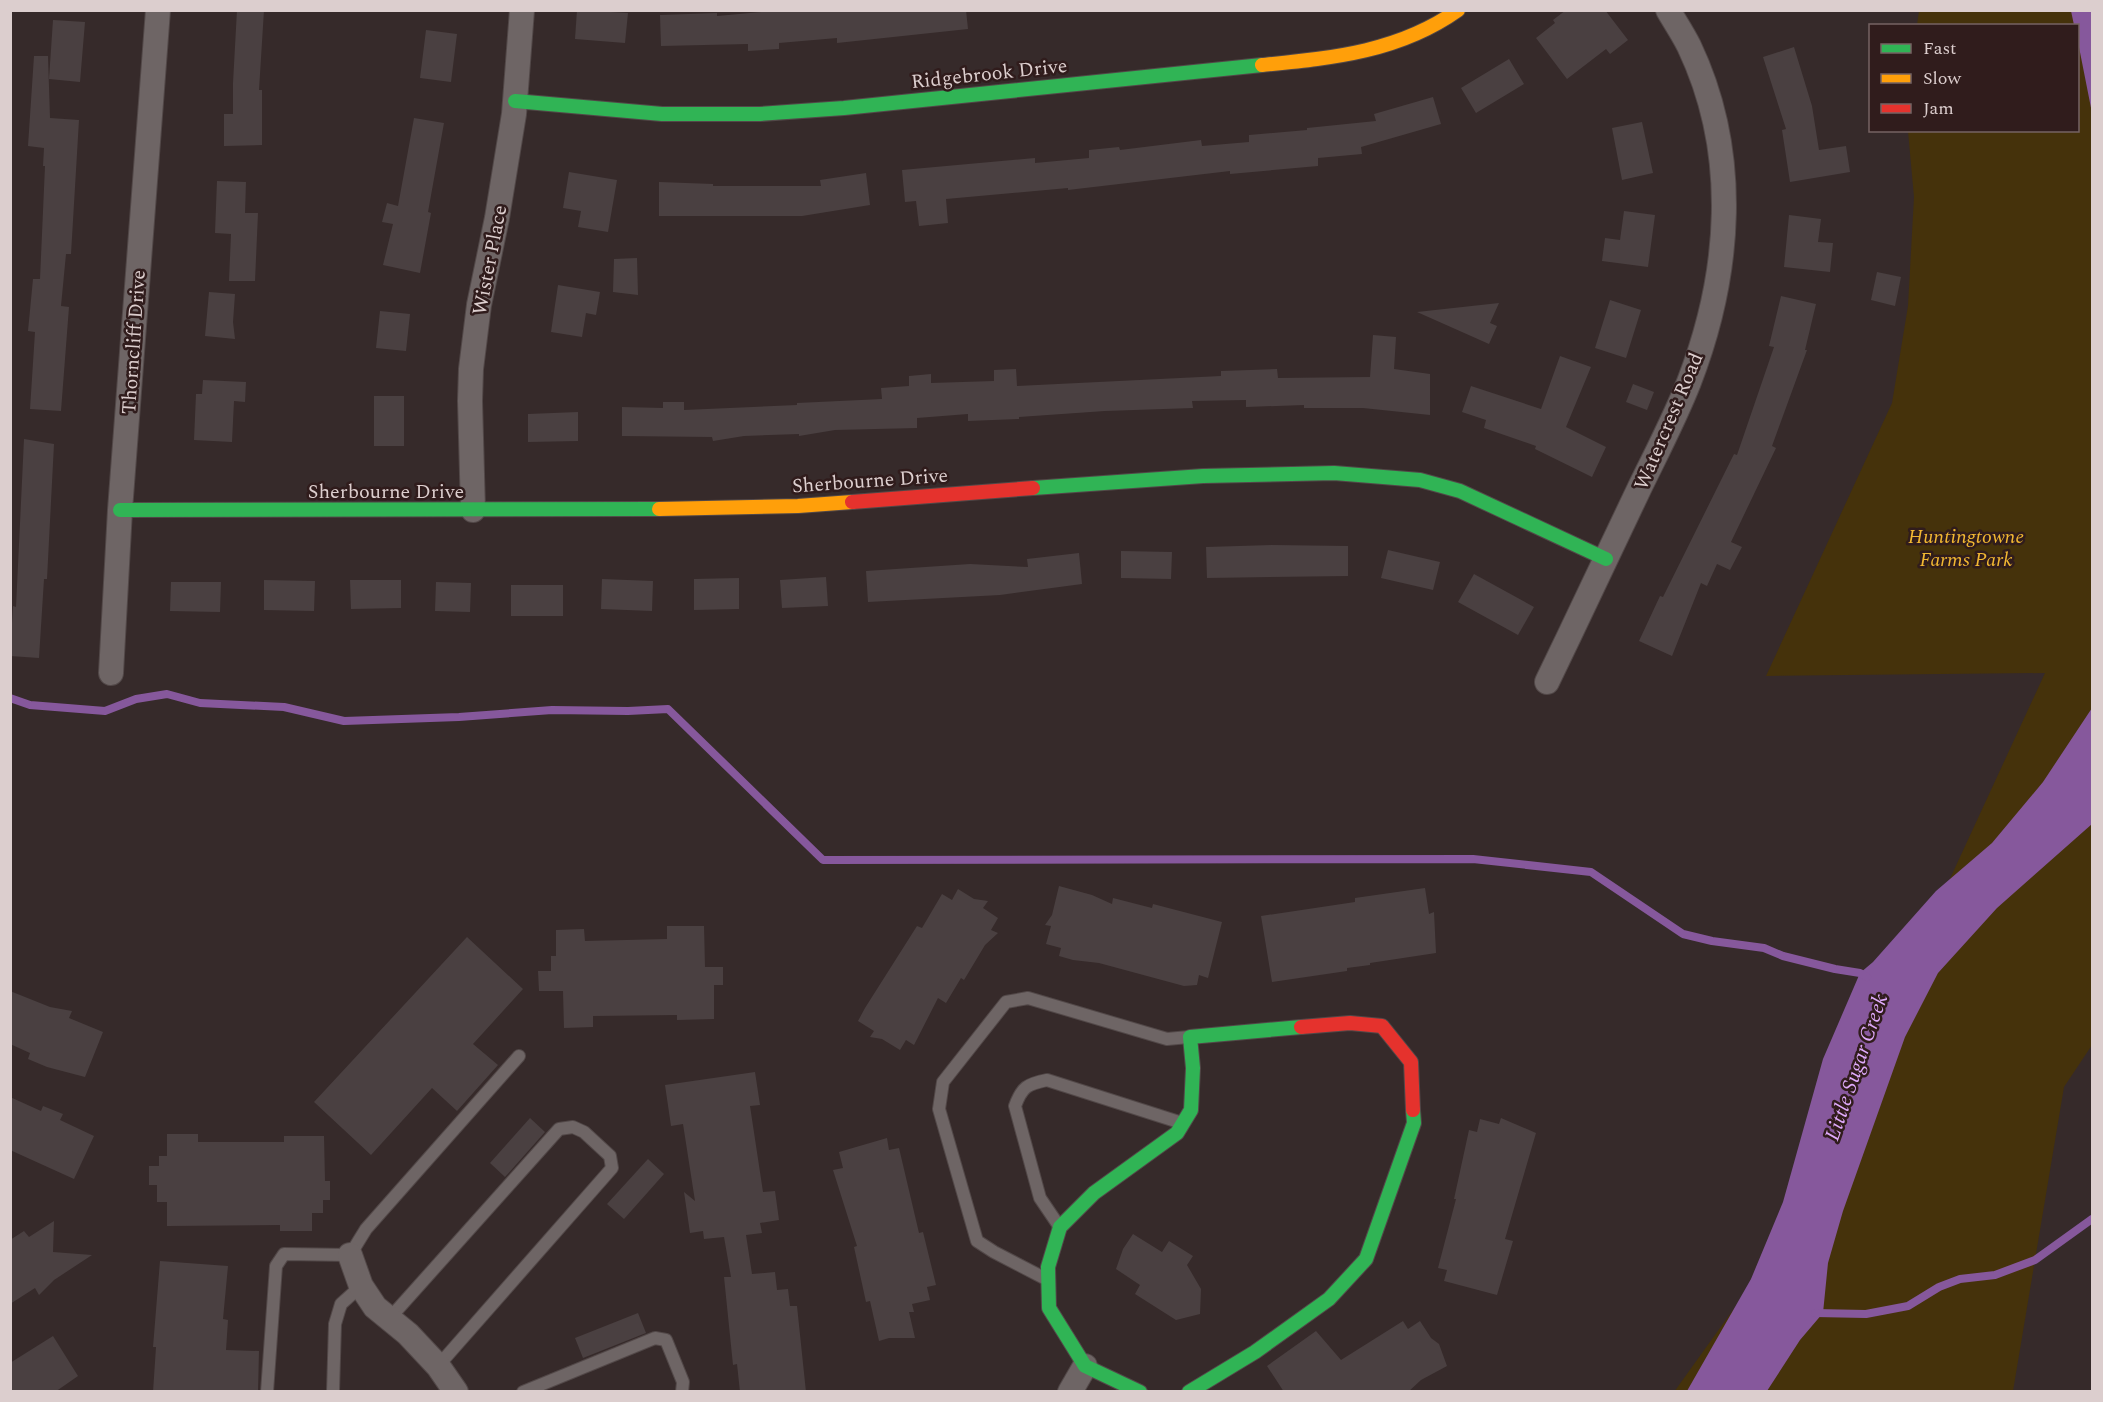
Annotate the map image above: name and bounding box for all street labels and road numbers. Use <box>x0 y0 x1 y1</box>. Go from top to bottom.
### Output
street label: Ridgebrook Drive <box>909 51 1069 97</box>
street label: Wister Place <box>465 203 515 318</box>
street label: Thorncliff Drive <box>114 269 154 415</box>
street label: Watercrest Road <box>1626 348 1711 495</box>
street label: Sherbourne Drive <box>791 461 949 501</box>
street label: Sherbourne Drive <box>308 477 464 507</box>

